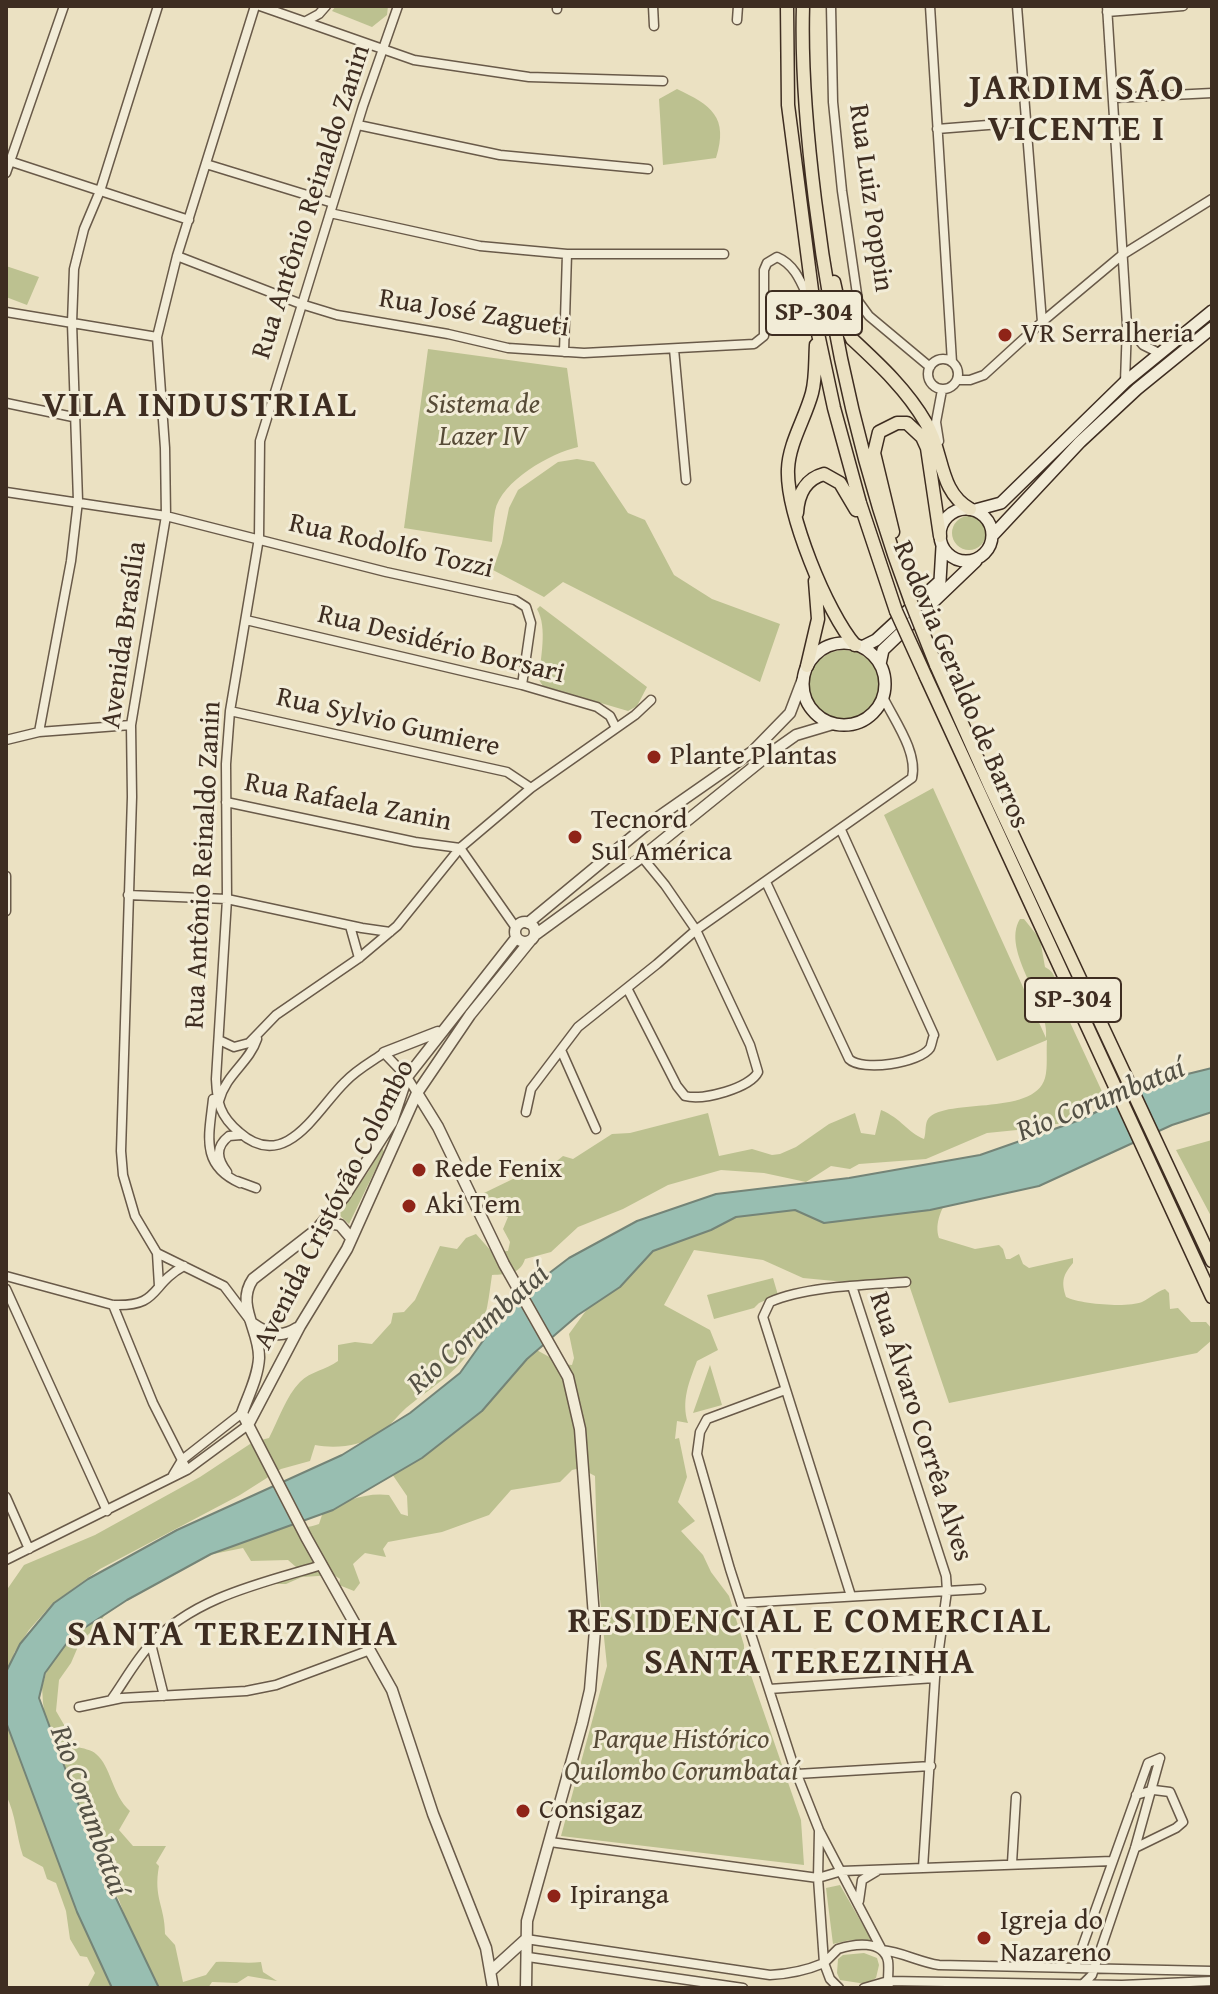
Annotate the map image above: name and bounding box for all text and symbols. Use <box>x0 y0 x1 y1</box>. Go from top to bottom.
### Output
street label: Rua Antônio Reinaldo Zanin <box>245 41 379 363</box>
district label: JARDIM SÃO VICENTE I <box>969 68 1185 153</box>
street label: Rua Luiz Poppin <box>840 102 900 294</box>
street label: Rua José Zagueti <box>376 282 572 346</box>
road number: SP-304 <box>766 291 862 335</box>
place label: VR Serralheria <box>1021 318 1194 352</box>
marker: VR Serralheria <box>996 326 1014 344</box>
district label: VILA INDUSTRIAL <box>42 385 358 429</box>
park label: Sistema de Lazer IV <box>426 389 540 455</box>
street label: Rua Rodolfo Tozzi <box>285 507 497 587</box>
street label: Rodovia Geraldo de Barros <box>884 536 1036 834</box>
street label: Avenida Brasília <box>95 539 155 731</box>
street label: Rua Desidério Borsari <box>314 598 568 692</box>
street label: Rua Sylvio Gumiere <box>273 681 503 765</box>
street label: Rua Antônio Reinaldo Zanin <box>179 700 229 1030</box>
place label: Plante Plantas <box>670 740 837 774</box>
marker: Plante Plantas <box>645 748 663 766</box>
street label: Rua Rafaela Zanin <box>242 766 454 840</box>
place label: Tecnord Sul América <box>591 804 732 870</box>
marker: Tecnord Sul América <box>566 828 584 846</box>
road number: SP-304 <box>1025 978 1121 1022</box>
water label: Rio Corumbataí <box>1012 1051 1190 1151</box>
street label: Avenida Cristóvão Colombo <box>247 1054 423 1356</box>
place label: Rede Fenix <box>435 1153 562 1187</box>
marker: Rede Fenix <box>410 1161 428 1179</box>
place label: Aki Tem <box>425 1189 521 1223</box>
marker: Aki Tem <box>400 1197 418 1215</box>
water label: Rio Corumbataí <box>401 1257 557 1403</box>
street label: Rua Álvaro Corrêa Alves <box>861 1288 979 1566</box>
district label: RESIDENCIAL E COMERCIAL SANTA TEREZINHA <box>568 1601 1052 1686</box>
district label: SANTA TEREZINHA <box>67 1614 399 1658</box>
water label: Rio Corumbataí <box>41 1721 135 1901</box>
park label: Parque Histórico Quilombo Corumbataí <box>564 1724 798 1790</box>
place label: Consigaz <box>539 1794 643 1828</box>
marker: Consigaz <box>514 1802 532 1820</box>
place label: Ipiranga <box>570 1879 669 1913</box>
marker: Ipiranga <box>545 1887 563 1905</box>
place label: Igreja do Nazareno <box>1000 1905 1111 1971</box>
marker: Igreja do Nazareno <box>975 1929 993 1947</box>

